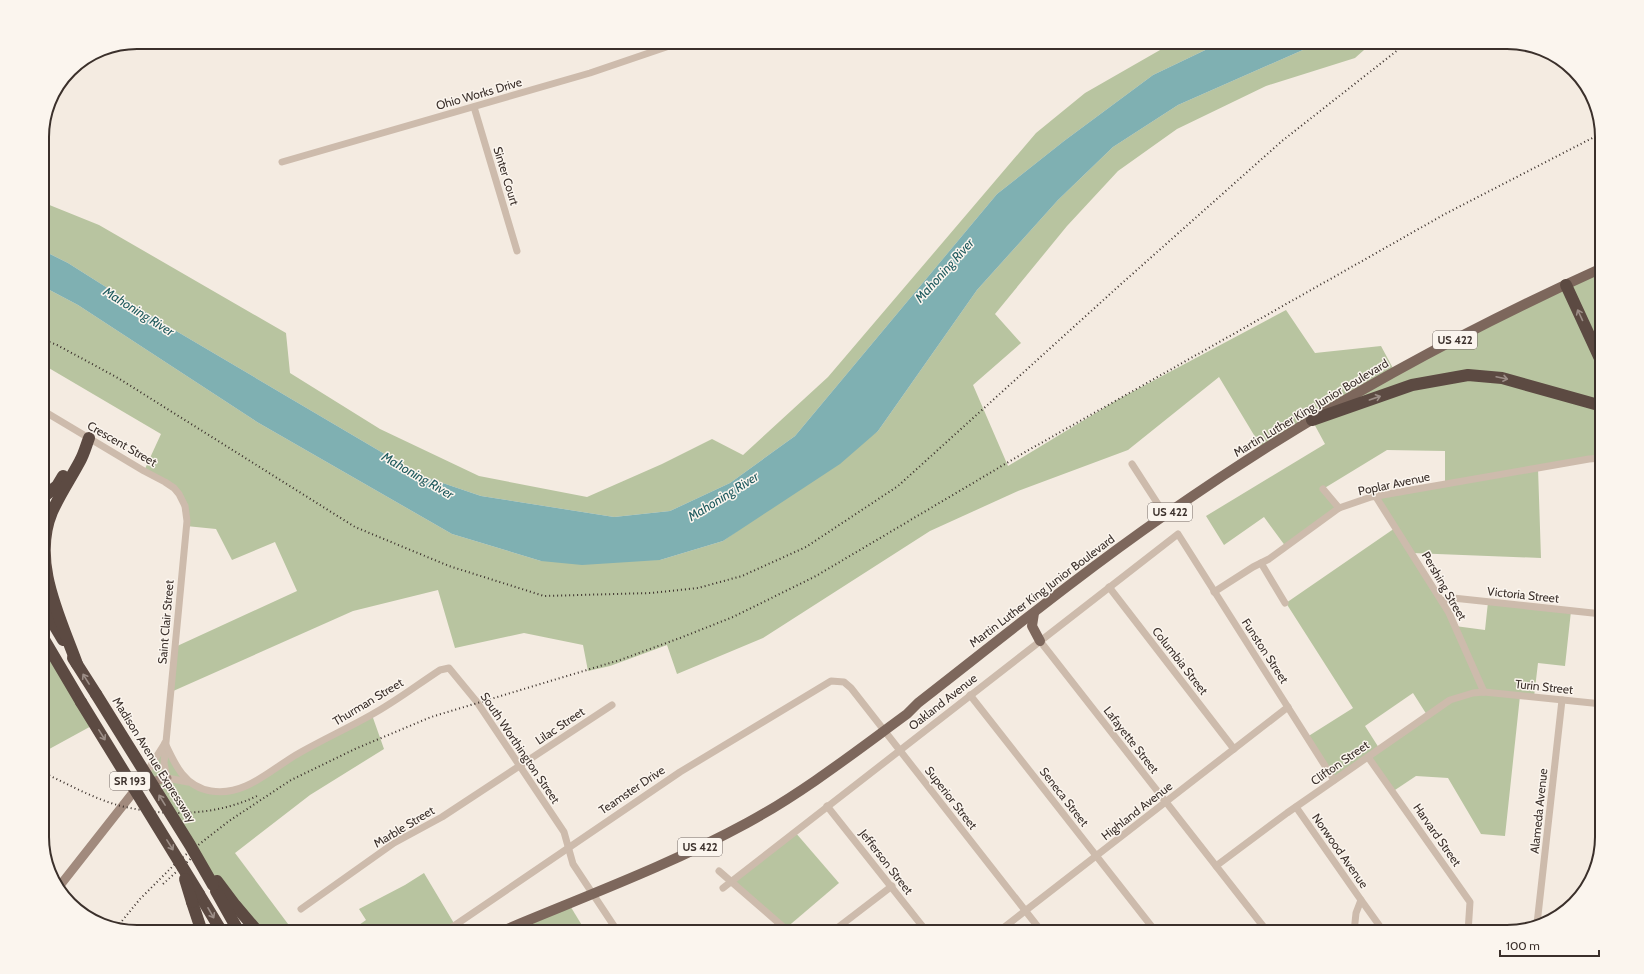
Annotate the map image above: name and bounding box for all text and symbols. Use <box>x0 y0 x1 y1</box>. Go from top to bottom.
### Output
street label: Ohio Works Drive <box>434 74 524 113</box>
street label: Sinter Court <box>490 145 523 207</box>
water label: Mahoning River <box>910 234 978 306</box>
water label: Mahoning River <box>100 282 178 340</box>
one-way arrow <box>1575 309 1583 321</box>
road number: US 422 <box>1433 331 1477 349</box>
street label: Martin Luther King Junior Boulevard <box>1231 355 1391 460</box>
one-way arrow <box>1495 375 1508 383</box>
one-way arrow <box>1369 393 1381 401</box>
street label: Crescent Street <box>85 418 160 470</box>
water label: Mahoning River <box>378 447 458 503</box>
water label: Mahoning River <box>684 467 762 525</box>
street label: Poplar Avenue <box>1357 469 1431 498</box>
road number: US 422 <box>1148 503 1192 521</box>
street label: Martin Luther King Junior Boulevard <box>966 531 1117 650</box>
street label: Pershing Street <box>1419 549 1470 623</box>
street label: Saint Clair Street <box>154 579 177 665</box>
street label: Victoria Street <box>1486 583 1560 606</box>
street label: Funston Street <box>1239 615 1292 686</box>
street label: Columbia Street <box>1149 624 1212 698</box>
street label: Oakland Avenue <box>905 670 980 733</box>
one-way arrow <box>82 673 90 685</box>
street label: Thurman Street <box>330 675 406 728</box>
street label: Turin Street <box>1514 676 1574 697</box>
street label: South Worthington Street <box>478 689 563 806</box>
street label: Madison Avenue Expressway <box>110 694 199 825</box>
street label: Lafayette Street <box>1101 703 1162 776</box>
street label: Lilac Street <box>532 704 587 747</box>
one-way arrow <box>98 729 106 740</box>
street label: Clifton Street <box>1308 737 1372 788</box>
street label: Teamster Drive <box>596 762 668 817</box>
street label: Superior Street <box>922 763 981 832</box>
street label: Seneca Street <box>1037 764 1092 829</box>
street label: Alameda Avenue <box>1527 768 1550 854</box>
road number: SR 193 <box>110 772 150 790</box>
street label: Highland Avenue <box>1098 778 1175 843</box>
one-way arrow <box>158 795 166 806</box>
street label: Harvard Street <box>1410 800 1465 869</box>
street label: Marble Street <box>371 803 437 851</box>
street label: Norwood Avenue <box>1309 810 1372 891</box>
street label: Jefferson Street <box>856 825 917 897</box>
road number: US 422 <box>678 838 722 856</box>
one-way arrow <box>166 839 174 850</box>
one-way arrow <box>207 907 215 919</box>
scale bar <box>1500 932 1599 958</box>
text: 100 m <box>1506 938 1540 953</box>

